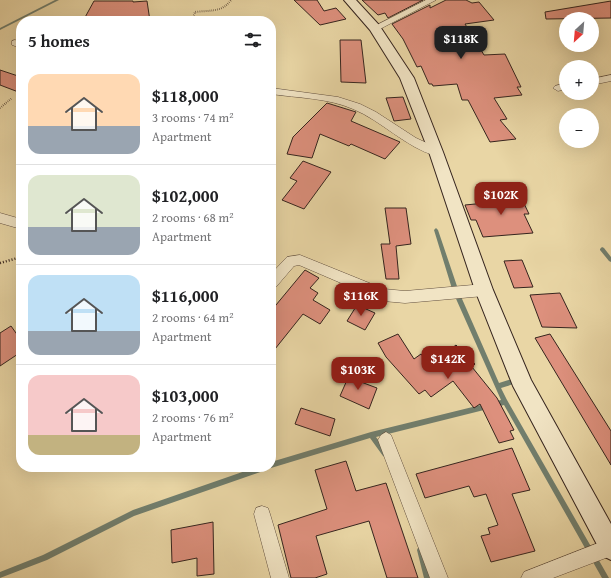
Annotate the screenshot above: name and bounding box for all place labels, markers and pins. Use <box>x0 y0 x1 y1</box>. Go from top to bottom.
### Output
pin: $118K <box>433 26 489 60</box>
pin: $102K <box>473 182 529 216</box>
pin: $116K <box>333 283 389 317</box>
pin: $142K <box>420 346 476 380</box>
pin: $103K <box>330 357 386 391</box>

